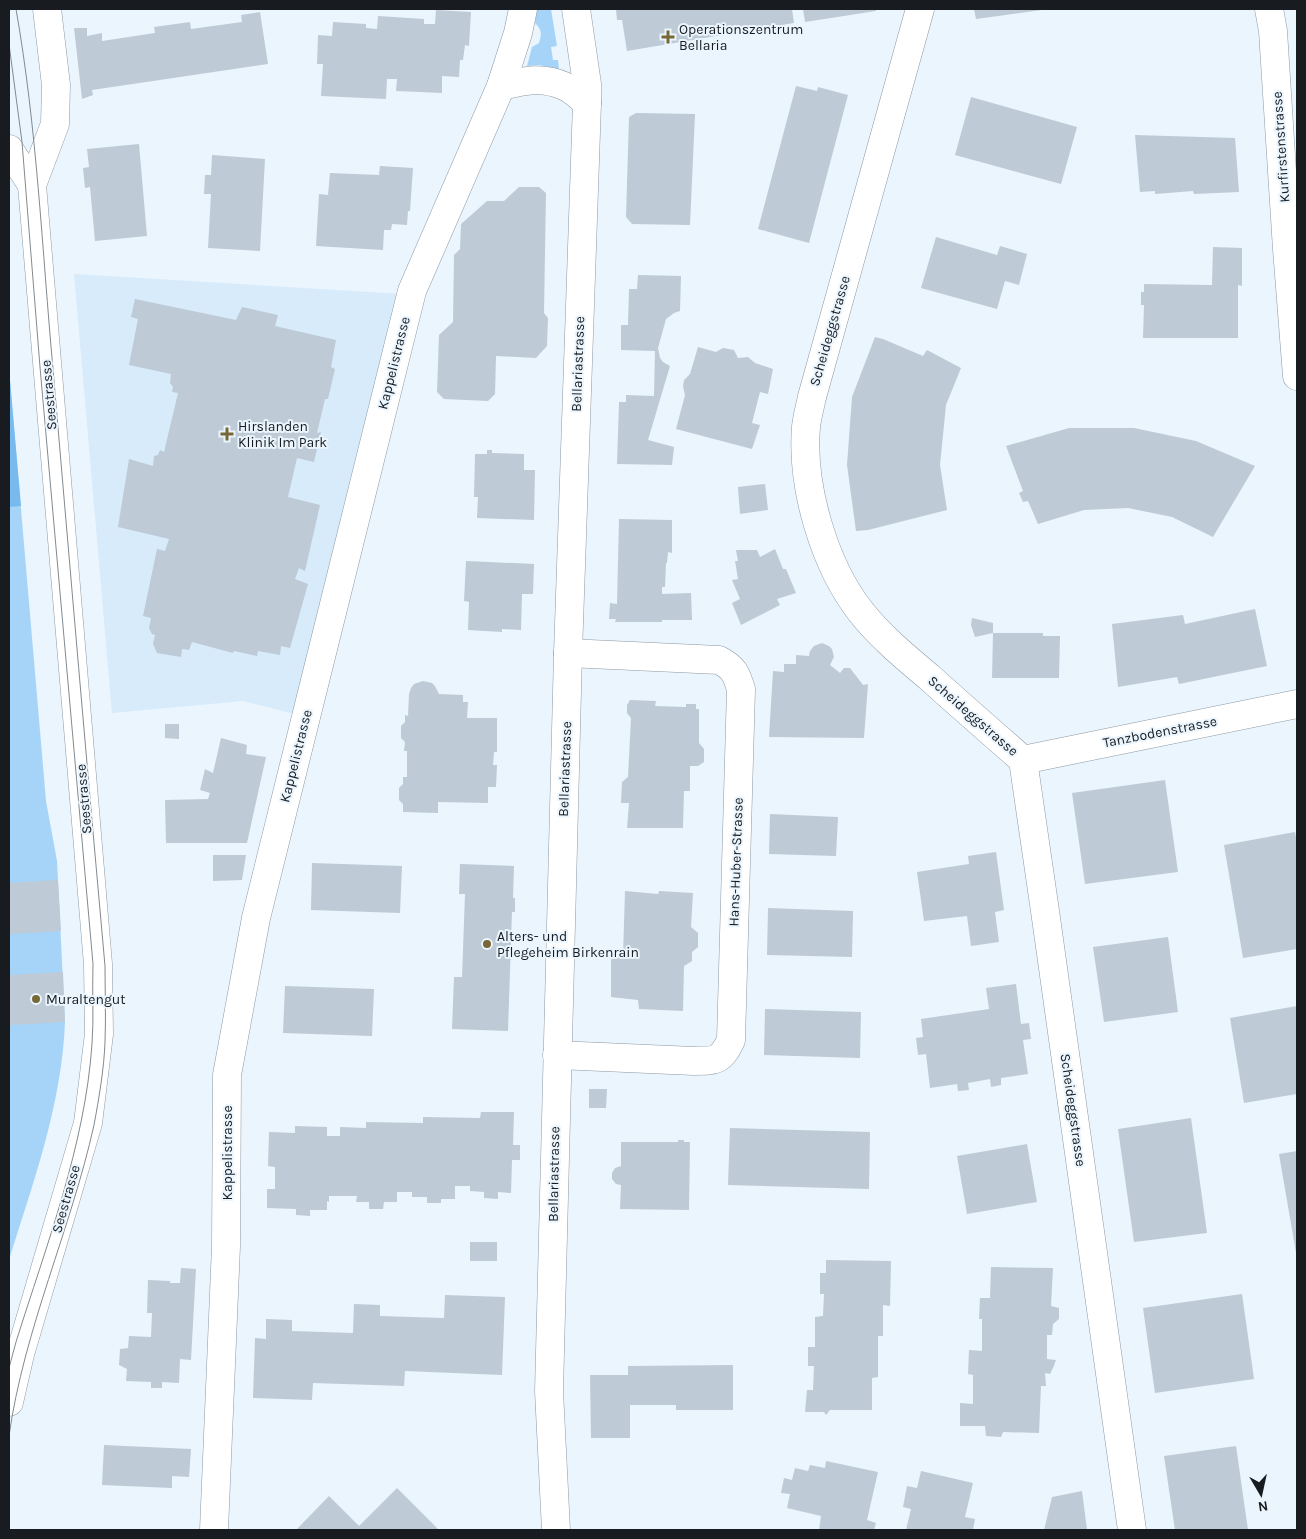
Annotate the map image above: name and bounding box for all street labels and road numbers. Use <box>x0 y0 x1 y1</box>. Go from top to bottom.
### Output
street label: Kurfirstenstrasse <box>1269 91 1293 203</box>
street label: Scheideggstrasse <box>806 274 854 388</box>
street label: Kappelistrasse <box>374 315 414 411</box>
street label: Bellariastrasse <box>568 316 588 412</box>
street label: Seestrasse <box>37 359 61 431</box>
street label: Scheideggstrasse <box>924 672 1022 760</box>
street label: Kappelistrasse <box>276 708 316 804</box>
street label: Tanzbodenstrasse <box>1102 713 1218 751</box>
street label: Bellariastrasse <box>555 721 575 817</box>
street label: Seestrasse <box>72 763 96 835</box>
street label: Hans-Huber-Strasse <box>725 797 747 927</box>
street label: Scheideggstrasse <box>1057 1052 1089 1168</box>
street label: Kappelistrasse <box>219 1105 236 1201</box>
street label: Bellariastrasse <box>545 1126 563 1222</box>
street label: Seestrasse <box>48 1163 84 1235</box>

